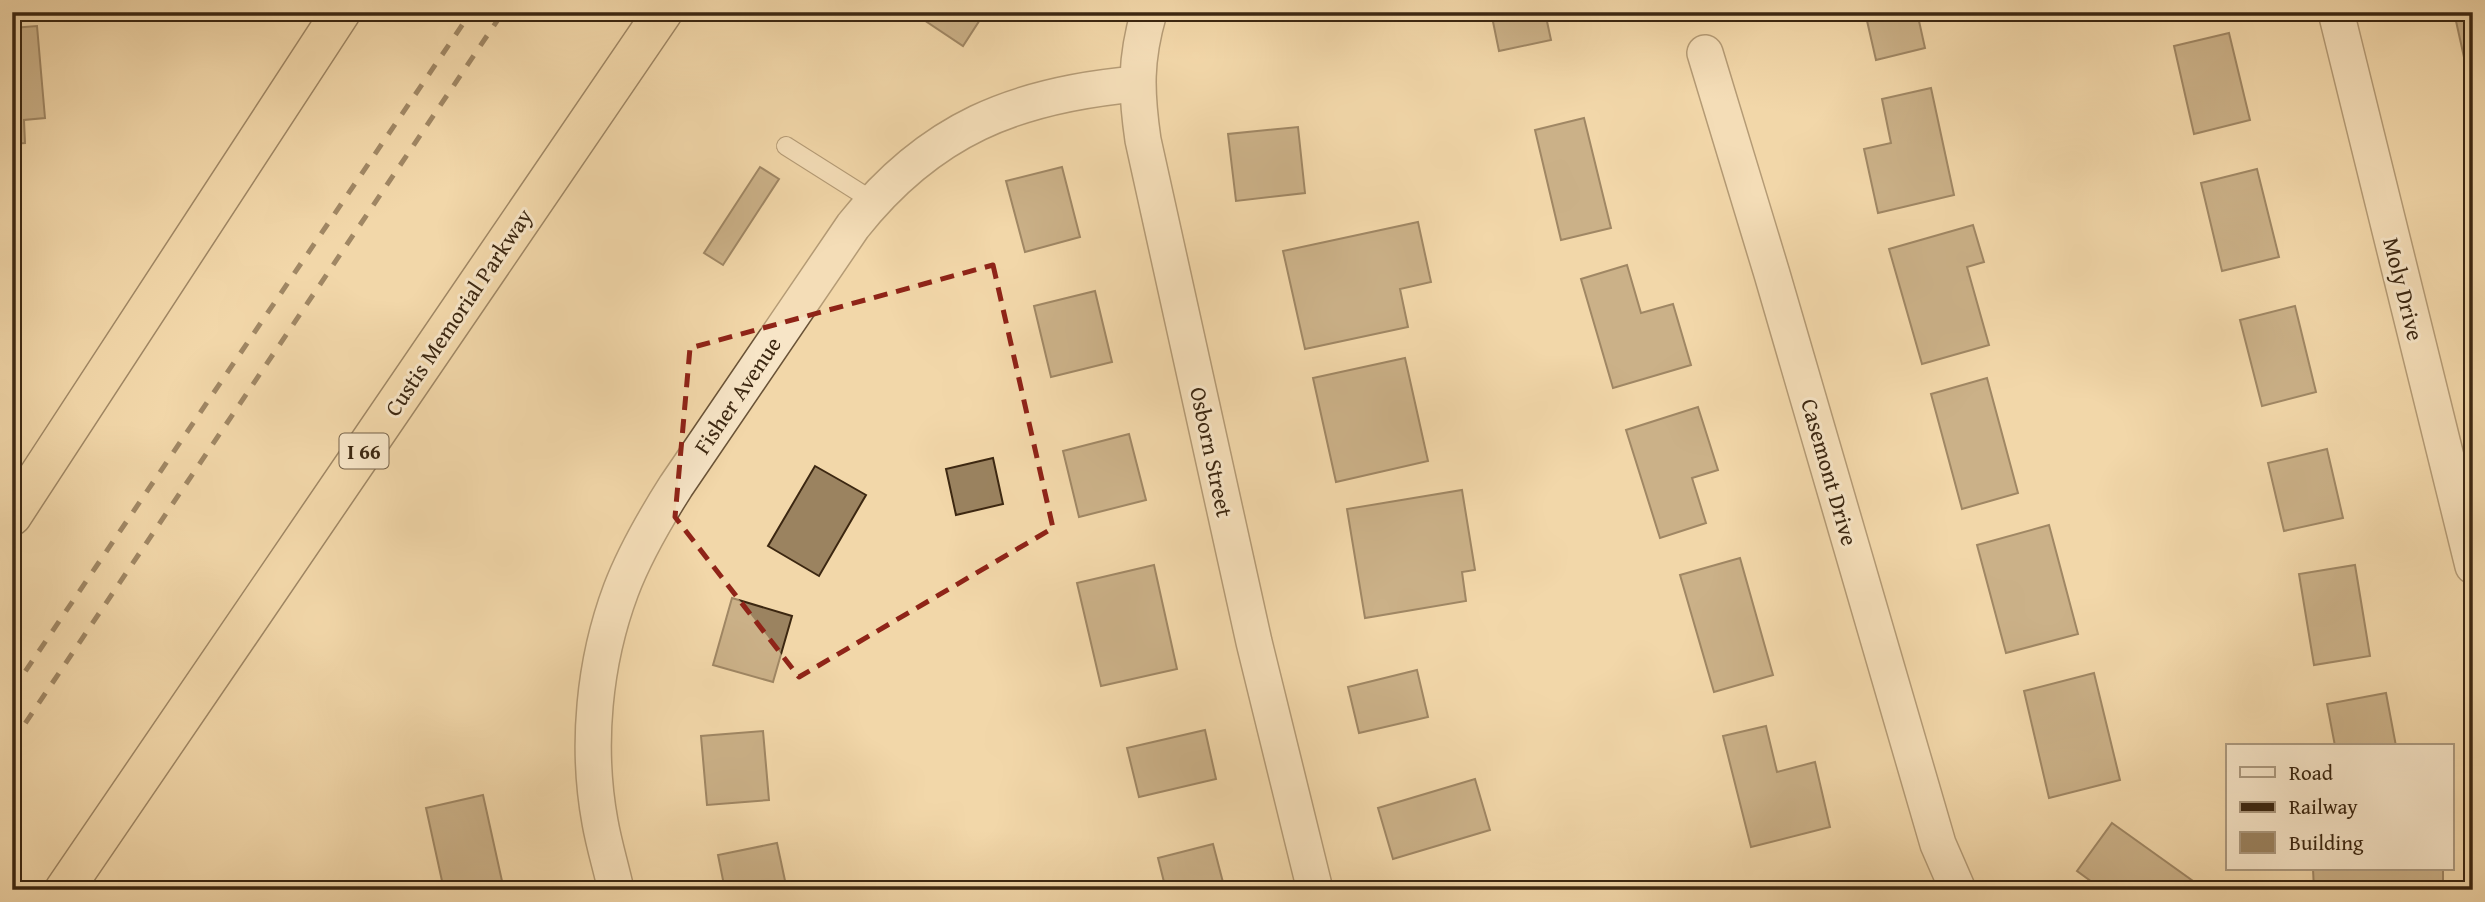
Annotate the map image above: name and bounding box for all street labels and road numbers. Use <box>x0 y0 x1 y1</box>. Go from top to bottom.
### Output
street label: Custis Memorial Parkway <box>376 201 540 422</box>
street label: Moly Drive <box>2375 234 2433 344</box>
street label: Fisher Avenue <box>685 330 789 460</box>
street label: Osborn Street <box>1182 384 1242 520</box>
street label: Casemont Drive <box>1793 395 1867 549</box>
road number: I 66 <box>340 434 388 468</box>

